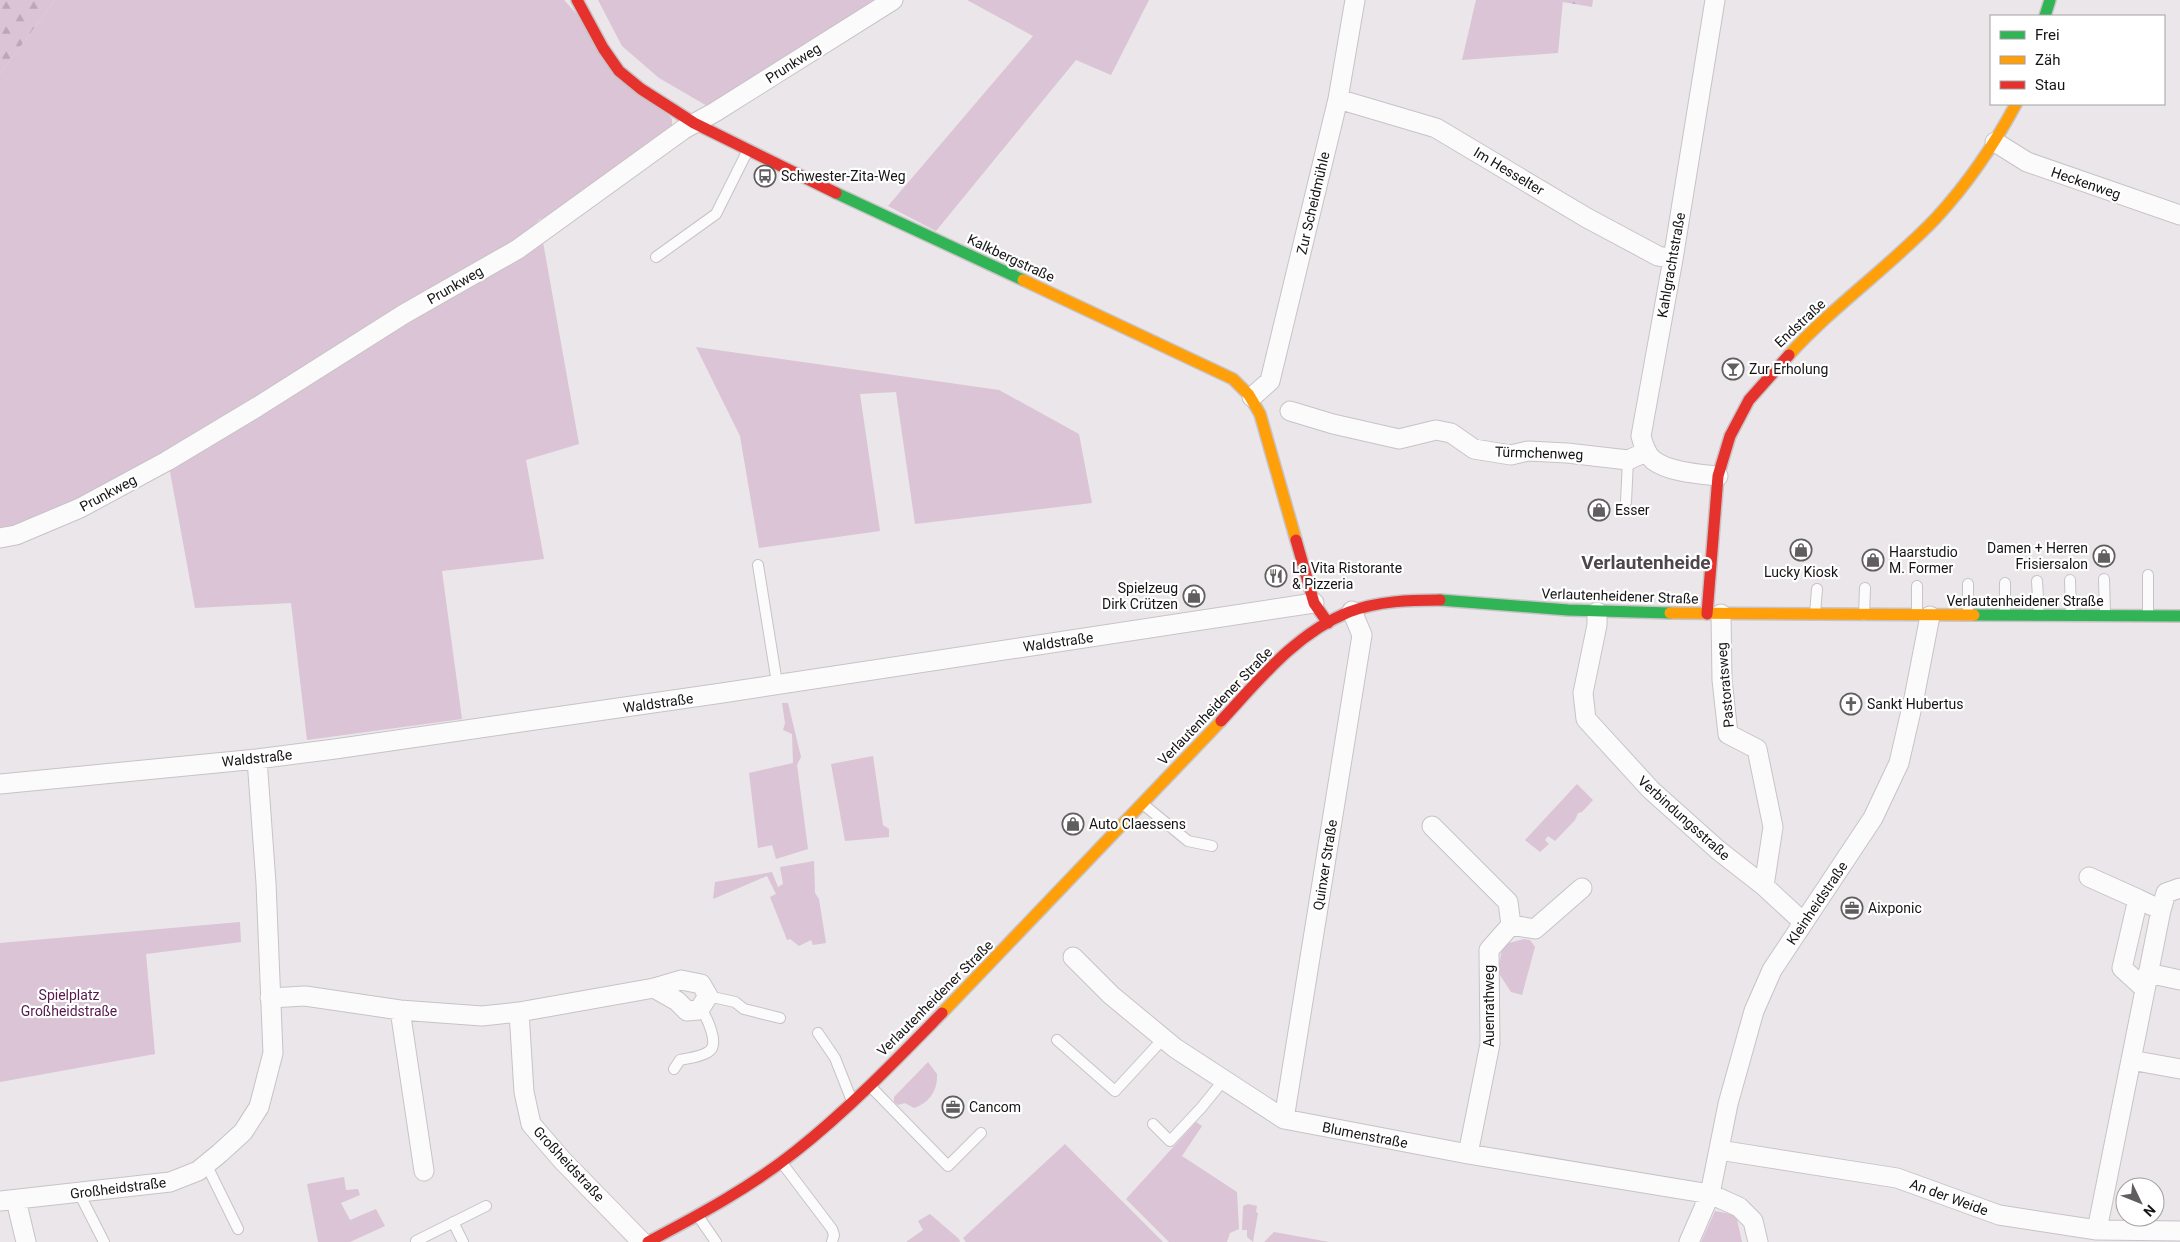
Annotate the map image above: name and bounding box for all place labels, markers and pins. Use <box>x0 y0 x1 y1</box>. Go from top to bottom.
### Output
bus stop icon: Schwester-Zita-Weg <box>753 164 777 188</box>
place label: Schwester-Zita-Weg <box>781 168 906 184</box>
bar icon: Zur Erholung <box>1721 357 1745 381</box>
place label: Zur Erholung <box>1749 361 1828 377</box>
shop icon: Esser <box>1587 498 1611 522</box>
place label: Esser <box>1615 502 1650 518</box>
shop icon: Lucky Kiosk <box>1789 538 1813 562</box>
place label: Damen + Herren Frisiersalon <box>1987 540 2088 572</box>
place label: Haarstudio M. Former <box>1889 544 1958 576</box>
shop icon: Damen + Herren Frisiersalon <box>2092 544 2116 568</box>
shop icon: Haarstudio M. Former <box>1861 548 1885 572</box>
place label: La Vita Ristorante & Pizzeria <box>1292 560 1402 592</box>
restaurant icon: La Vita Ristorante & Pizzeria <box>1264 564 1288 588</box>
place label: Lucky Kiosk <box>1764 564 1839 580</box>
place label: Spielzeug Dirk Crützen <box>1102 580 1178 612</box>
shop icon: Spielzeug Dirk Crützen <box>1182 584 1206 608</box>
church icon: Sankt Hubertus <box>1839 692 1863 716</box>
place label: Sankt Hubertus <box>1867 696 1963 712</box>
shop icon: Auto Claessens <box>1061 812 1085 836</box>
place label: Auto Claessens <box>1089 816 1186 832</box>
office icon: Aixponic <box>1840 896 1864 920</box>
place label: Aixponic <box>1868 900 1922 916</box>
office icon: Cancom <box>941 1095 965 1119</box>
place label: Cancom <box>969 1099 1021 1115</box>

